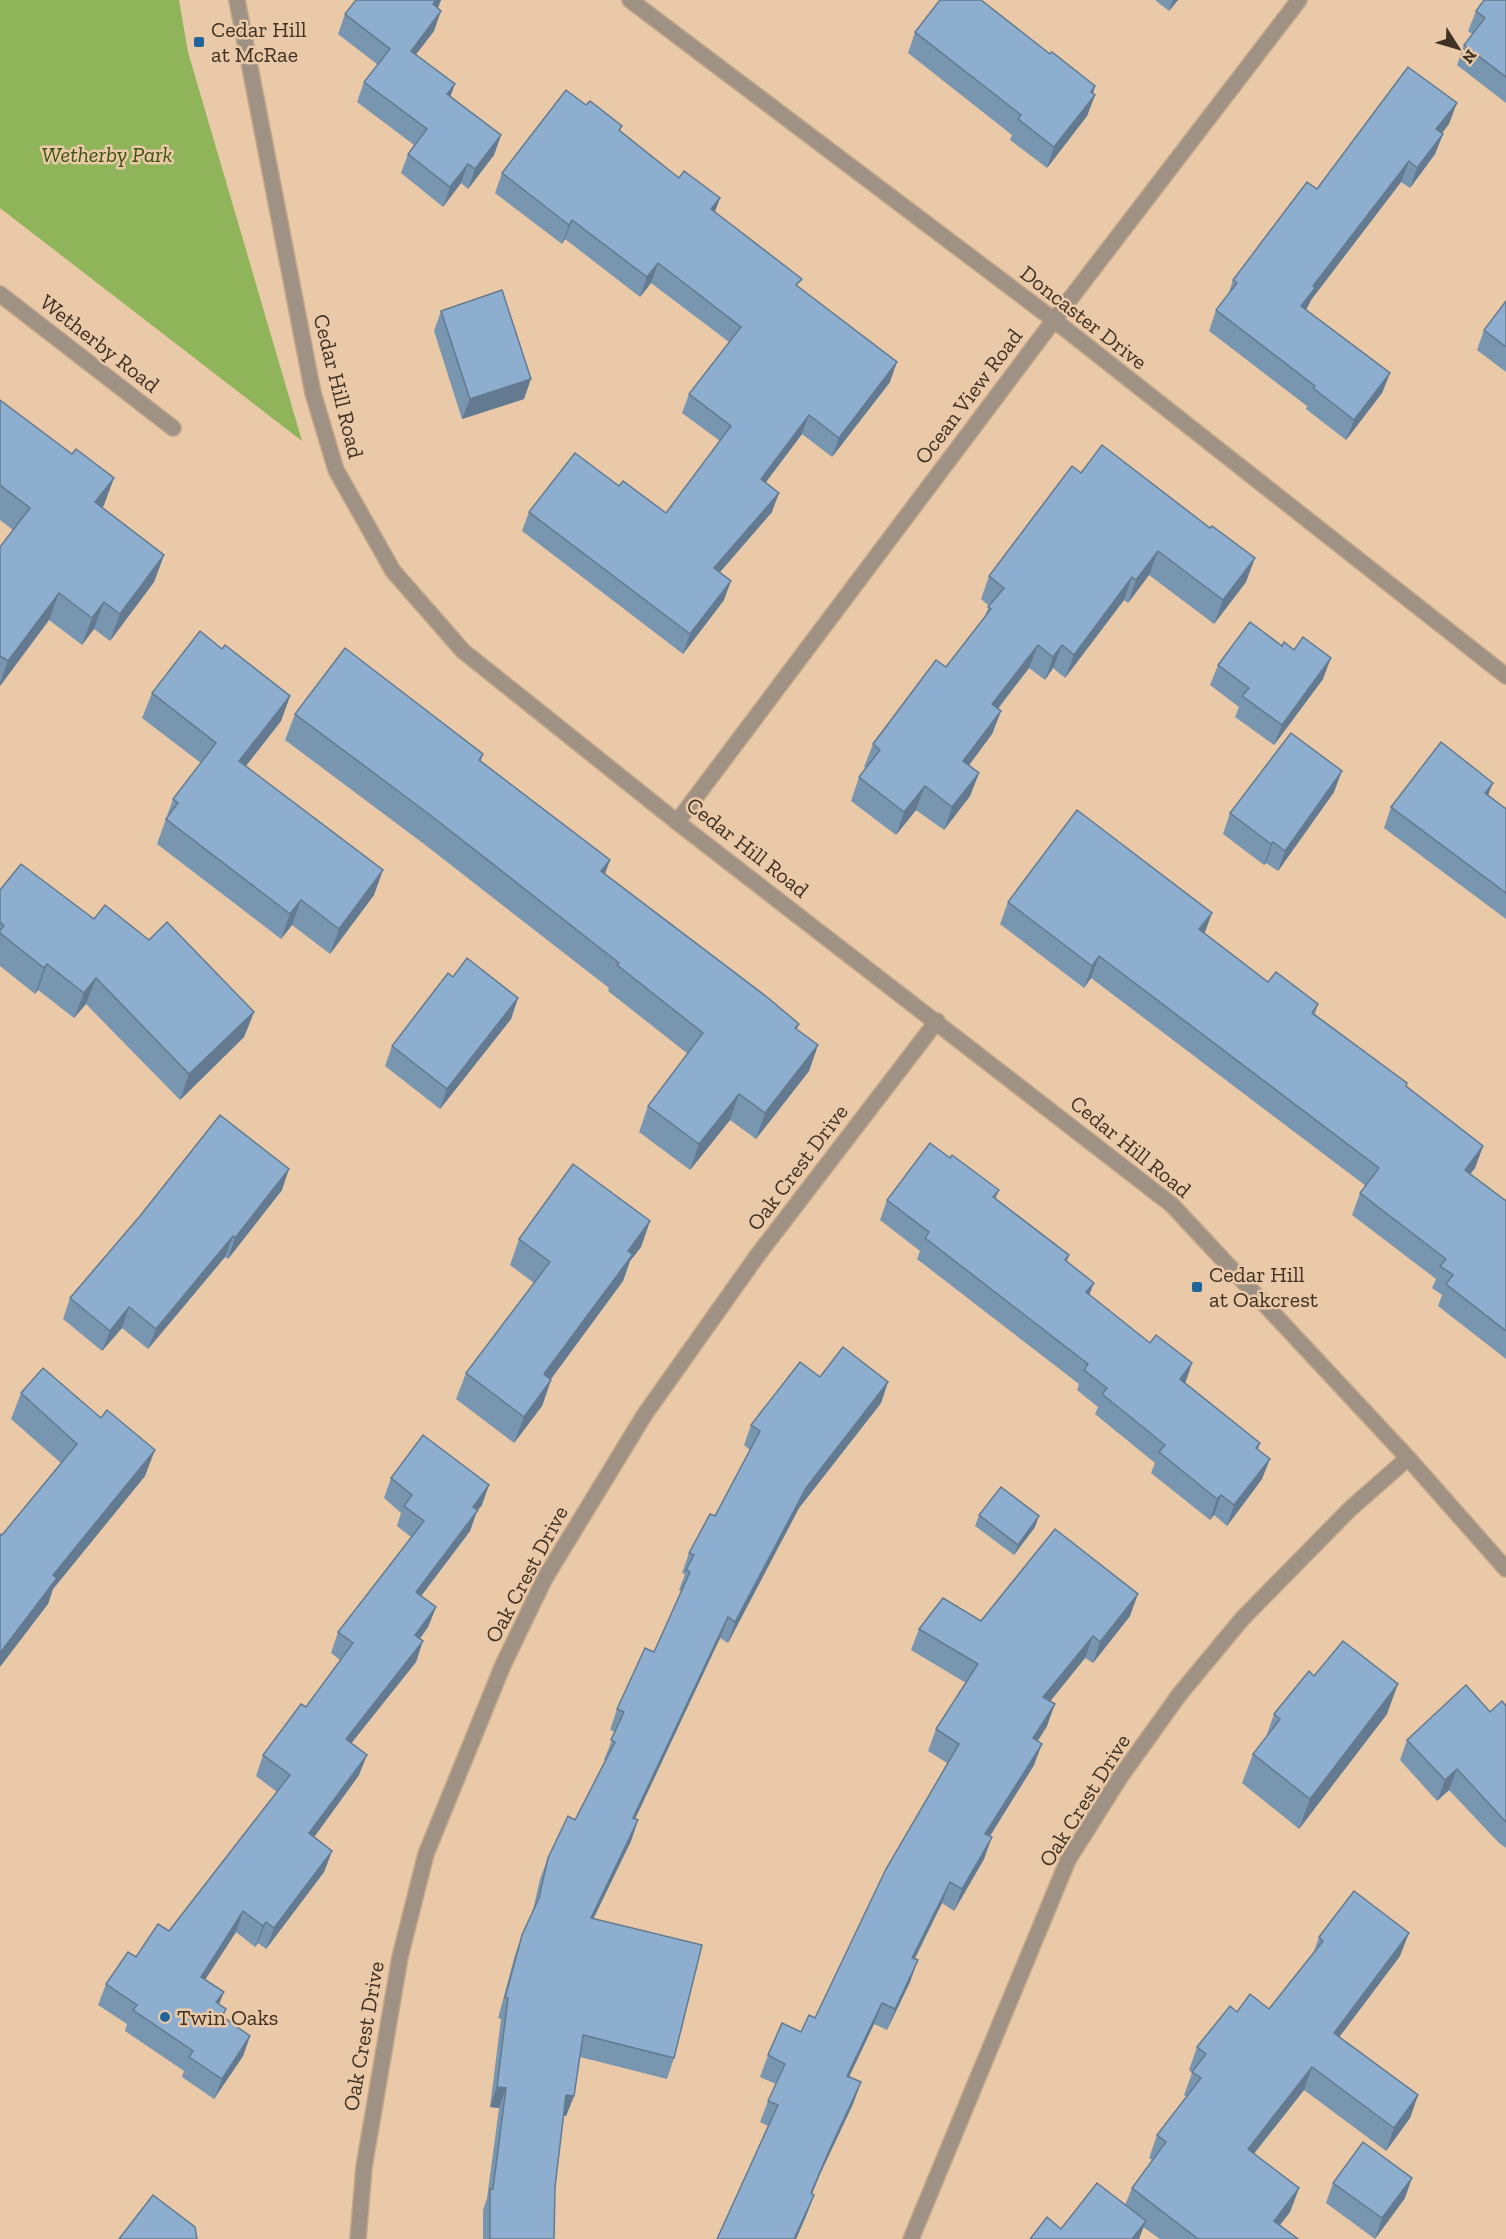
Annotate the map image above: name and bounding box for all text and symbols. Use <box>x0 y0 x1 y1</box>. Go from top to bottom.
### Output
place label: Cedar Hill at McRae <box>211 16 307 68</box>
north arrow <box>1428 18 1488 78</box>
marker: Cedar Hill at McRae <box>192 35 206 49</box>
text: N <box>1458 46 1481 67</box>
park label: Wetherby Park <box>42 141 173 168</box>
street label: Doncaster Drive <box>1015 259 1153 375</box>
street label: Wetherby Road <box>35 288 165 398</box>
street label: Cedar Hill Road <box>308 311 370 461</box>
street label: Ocean View Road <box>909 323 1028 469</box>
street label: Cedar Hill Road <box>681 791 814 904</box>
street label: Cedar Hill Road <box>1065 1089 1197 1203</box>
street label: Oak Crest Drive <box>741 1099 854 1236</box>
place label: Cedar Hill at Oakcrest <box>1209 1261 1319 1313</box>
marker: Cedar Hill at Oakcrest <box>1190 1280 1204 1294</box>
street label: Oak Crest Drive <box>479 1501 574 1647</box>
street label: Oak Crest Drive <box>1033 1729 1136 1872</box>
street label: Oak Crest Drive <box>337 1959 390 2113</box>
place label: Twin Oaks <box>177 2004 279 2031</box>
marker: Twin Oaks <box>158 2010 172 2024</box>

